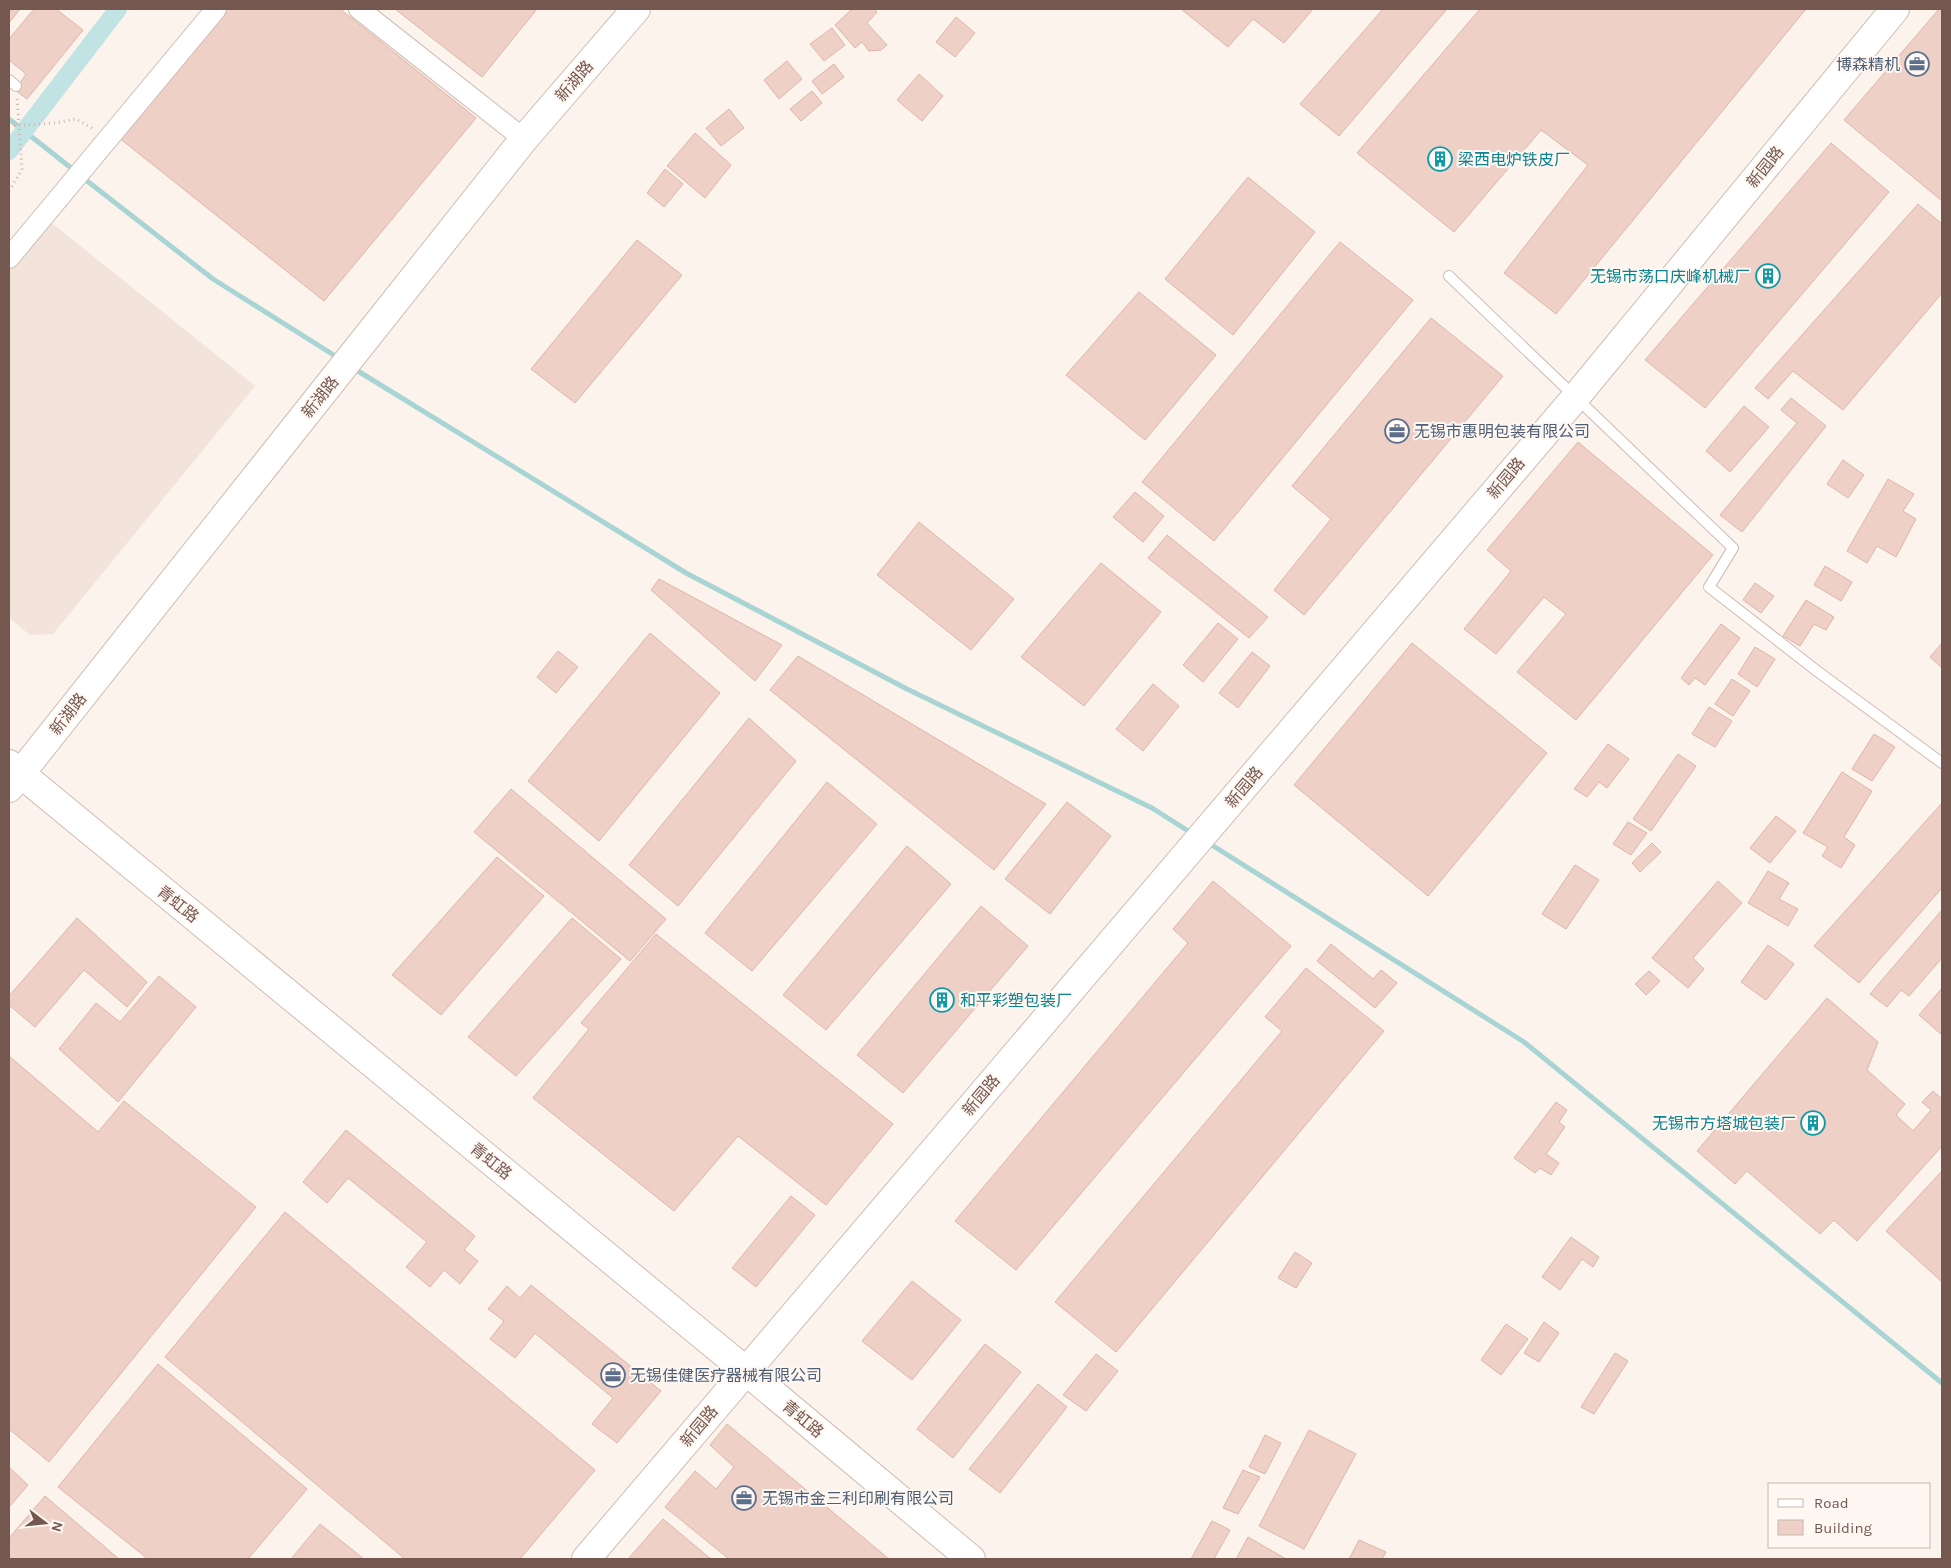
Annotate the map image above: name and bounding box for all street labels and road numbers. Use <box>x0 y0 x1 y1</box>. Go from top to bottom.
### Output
street label: 新湖路 <box>551 57 597 105</box>
street label: 新园路 <box>1743 142 1787 192</box>
street label: 新湖路 <box>298 372 342 422</box>
street label: 新园路 <box>1483 454 1529 502</box>
street label: 新湖路 <box>46 689 90 739</box>
street label: 新园路 <box>1221 763 1267 811</box>
street label: 青虹路 <box>153 882 203 926</box>
street label: 新园路 <box>958 1071 1004 1119</box>
street label: 青虹路 <box>466 1139 516 1183</box>
street label: 青虹路 <box>779 1396 827 1442</box>
street label: 新园路 <box>676 1402 722 1450</box>

